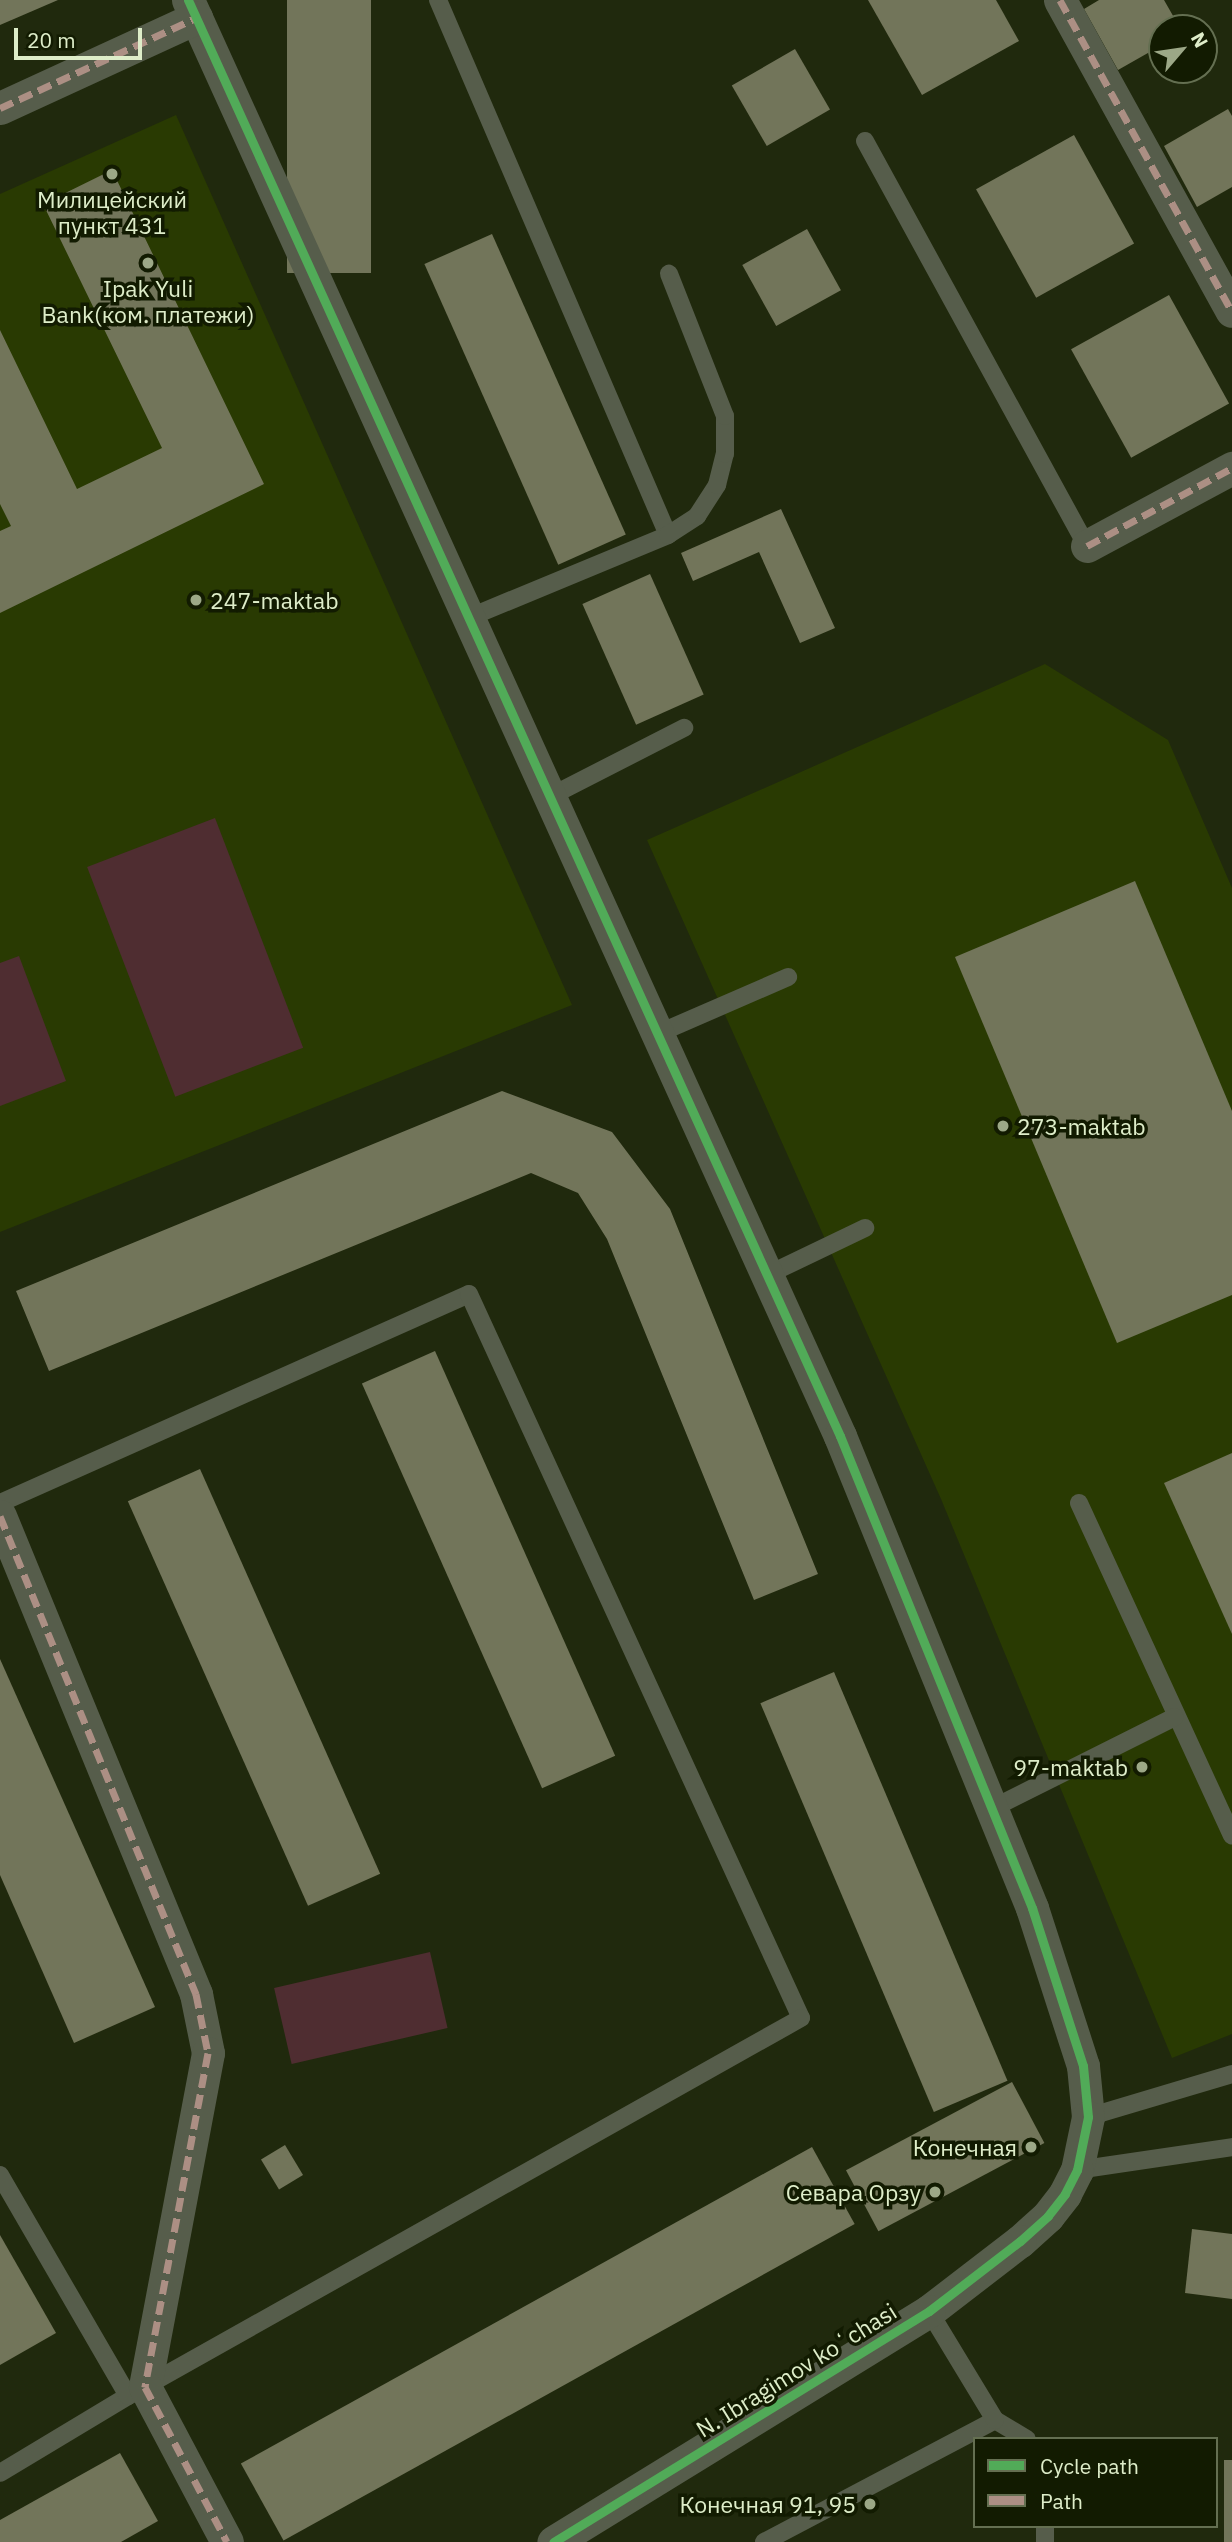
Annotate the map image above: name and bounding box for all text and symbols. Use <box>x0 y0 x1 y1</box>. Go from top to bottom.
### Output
scale bar <box>18 14 145 58</box>
north arrow <box>1148 14 1218 84</box>
text: 20 m <box>27 26 76 54</box>
text: N <box>1186 28 1213 52</box>
marker: Милицейский пункт 431 <box>104 166 120 182</box>
place label: Милицейский пункт 431 <box>37 185 187 239</box>
marker: Ipak Yuli Bank(ком. платежи) <box>140 255 156 271</box>
place label: Ipak Yuli Bank(ком. платежи) <box>42 274 254 328</box>
place label: 247-maktab <box>210 586 339 614</box>
marker: 247-maktab <box>188 592 204 608</box>
place label: 273-maktab <box>1017 1112 1146 1140</box>
marker: 273-maktab <box>995 1118 1011 1134</box>
place label: 97-maktab <box>1013 1753 1128 1781</box>
marker: 97-maktab <box>1134 1759 1150 1775</box>
place label: Конечная <box>913 2133 1017 2161</box>
marker: Конечная <box>1023 2139 1039 2155</box>
place label: Севара Орзу <box>786 2178 921 2206</box>
marker: Севара Орзу <box>927 2184 943 2200</box>
street label: N. Ibragimov koʻchasi <box>691 2297 901 2443</box>
legend <box>973 2437 1218 2528</box>
text: Cycle path <box>1040 2452 1139 2480</box>
text: Path <box>1040 2487 1083 2515</box>
place label: Конечная 91, 95 <box>680 2490 856 2518</box>
marker: Конечная 91, 95 <box>862 2496 878 2512</box>

